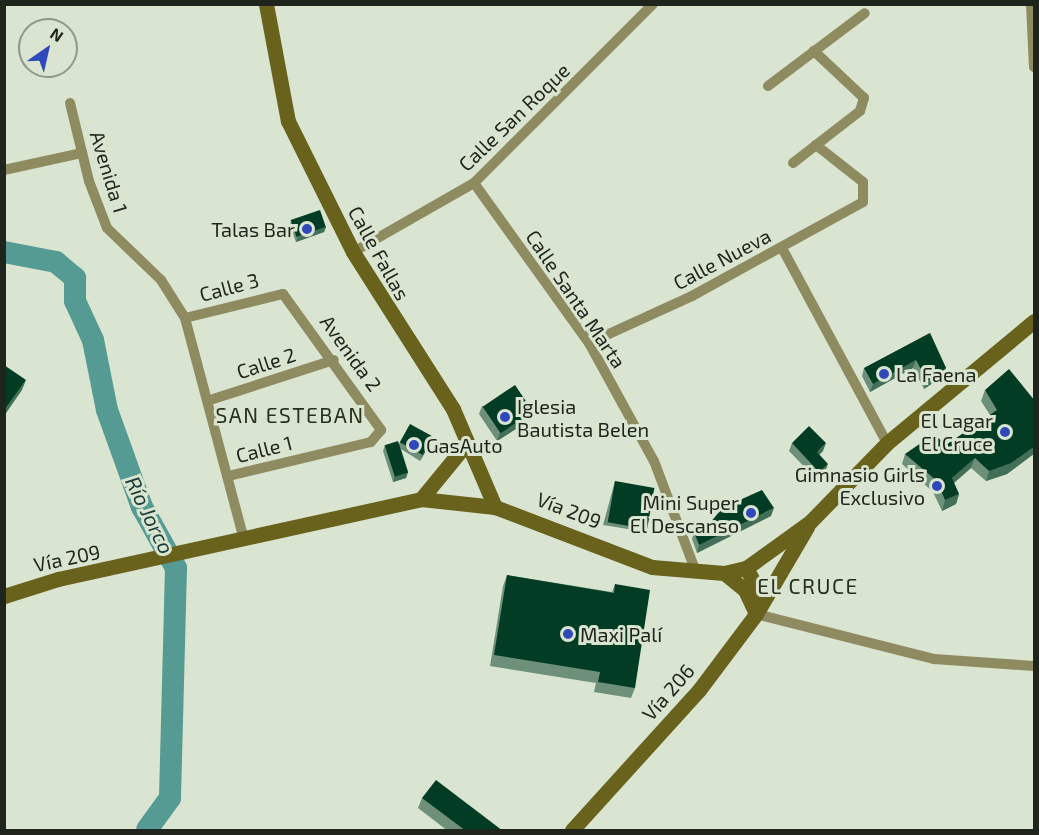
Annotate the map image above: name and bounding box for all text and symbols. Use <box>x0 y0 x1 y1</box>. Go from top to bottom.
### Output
north arrow <box>18 18 78 78</box>
text: N <box>47 23 67 45</box>
street label: Calle San Roque <box>454 58 574 176</box>
street label: Avenida 1 <box>85 128 133 216</box>
street label: Calle Fallas <box>343 202 415 304</box>
place label: Talas Bar <box>211 217 295 241</box>
marker: Talas Bar <box>300 222 314 236</box>
street label: Calle Nueva <box>669 223 775 295</box>
street label: Calle Santa Marta <box>521 225 631 373</box>
street label: Calle 3 <box>197 268 261 306</box>
street label: Avenida 2 <box>315 310 387 396</box>
street label: Calle 2 <box>233 342 299 384</box>
place label: La Faena <box>896 362 976 386</box>
marker: La Faena <box>877 367 891 381</box>
place label: Iglesia Bautista Belen <box>517 394 649 441</box>
district label: SAN ESTEBAN <box>215 402 365 428</box>
place label: El Lagar El Cruce <box>920 408 993 455</box>
marker: Iglesia Bautista Belen <box>498 410 512 424</box>
marker: El Lagar El Cruce <box>998 425 1012 439</box>
street label: Calle 1 <box>233 430 295 468</box>
place label: GasAuto <box>426 433 503 457</box>
marker: GasAuto <box>407 438 421 452</box>
place label: Gimnasio Girls Exclusivo <box>795 462 925 509</box>
water label: Río Jorco <box>120 472 180 558</box>
marker: Gimnasio Girls Exclusivo <box>930 479 944 493</box>
street label: Vía 209 <box>533 487 605 533</box>
place label: Mini Super El Descanso <box>629 490 739 537</box>
marker: Mini Super El Descanso <box>744 506 758 520</box>
street label: Vía 209 <box>32 539 102 577</box>
district label: EL CRUCE <box>757 573 859 599</box>
place label: Maxi Palí <box>580 622 662 646</box>
marker: Maxi Palí <box>561 627 575 641</box>
street label: Vía 206 <box>637 659 699 725</box>

